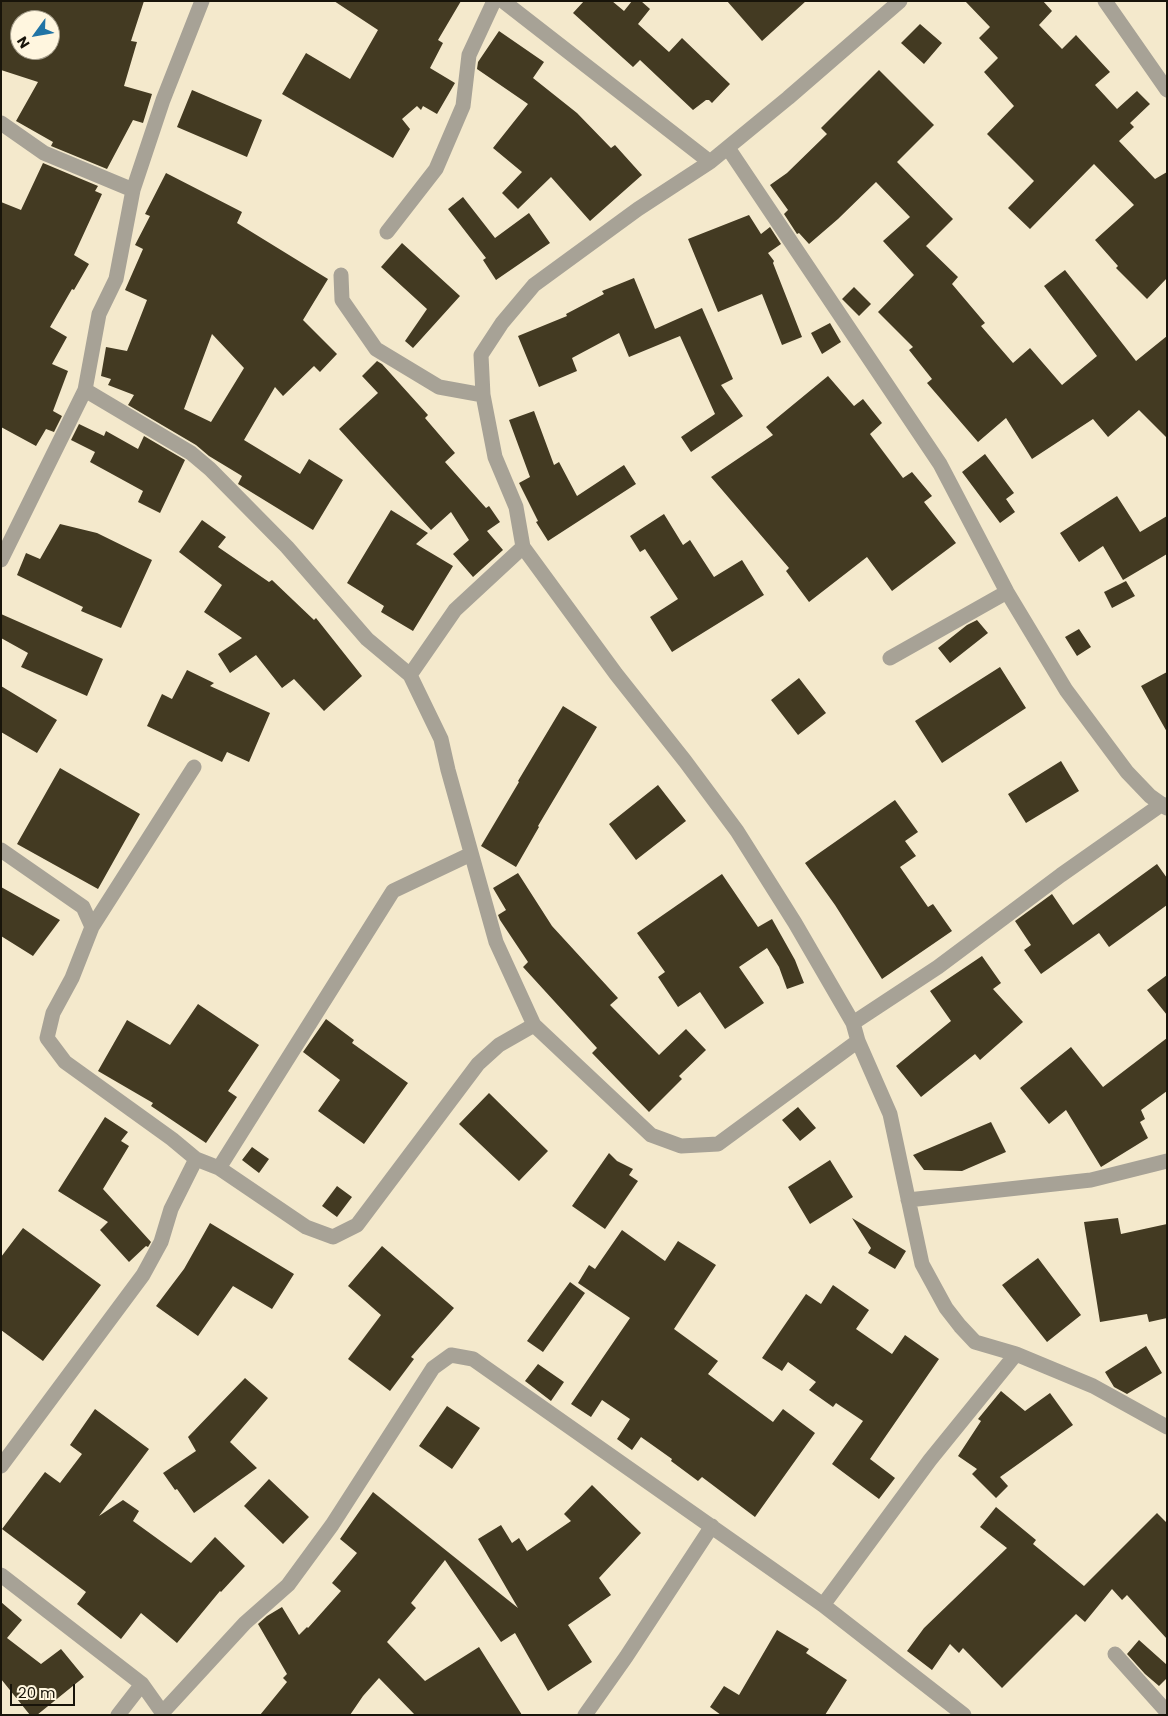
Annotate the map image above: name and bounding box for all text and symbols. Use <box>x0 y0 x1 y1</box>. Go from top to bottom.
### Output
north arrow <box>10 10 60 60</box>
text: N <box>12 33 34 52</box>
scale bar <box>12 1674 78 1706</box>
text: 20 m <box>18 1682 56 1703</box>

